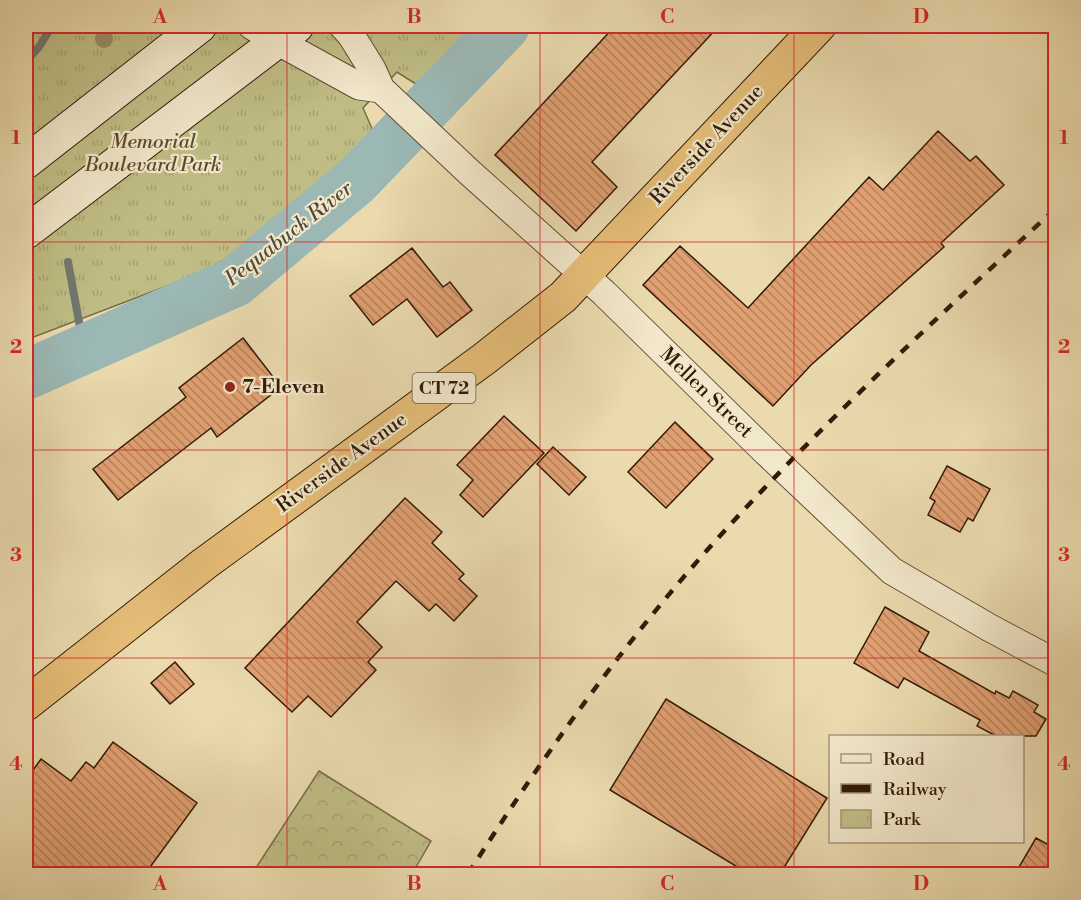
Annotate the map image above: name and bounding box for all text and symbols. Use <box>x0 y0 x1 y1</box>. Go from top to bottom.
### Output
text: A <box>152 5 168 30</box>
text: B <box>406 5 422 30</box>
text: C <box>660 5 674 30</box>
text: D <box>913 5 929 30</box>
street label: Riverside Avenue <box>645 80 769 210</box>
text: 1 <box>11 126 21 151</box>
text: 1 <box>1059 126 1069 151</box>
park label: Memorial Boulevard Park <box>84 130 221 178</box>
water label: Pequabuck River <box>219 175 359 293</box>
text: 2 <box>10 335 22 360</box>
text: 2 <box>1058 335 1070 360</box>
street label: Mellen Street <box>654 342 758 444</box>
road number: CT 72 <box>412 373 476 403</box>
place label: 7-Eleven <box>242 375 325 400</box>
marker: 7-Eleven <box>223 380 237 394</box>
street label: Riverside Avenue <box>272 407 412 519</box>
text: 3 <box>10 543 22 568</box>
text: 3 <box>1058 543 1070 568</box>
legend <box>829 735 1024 843</box>
text: Road <box>883 748 926 771</box>
text: 4 <box>9 752 23 777</box>
text: 4 <box>1057 752 1071 777</box>
text: Railway <box>883 778 947 801</box>
text: Park <box>883 808 922 831</box>
text: A <box>152 872 168 897</box>
text: B <box>406 872 422 897</box>
text: C <box>660 872 674 897</box>
text: D <box>913 872 929 897</box>

